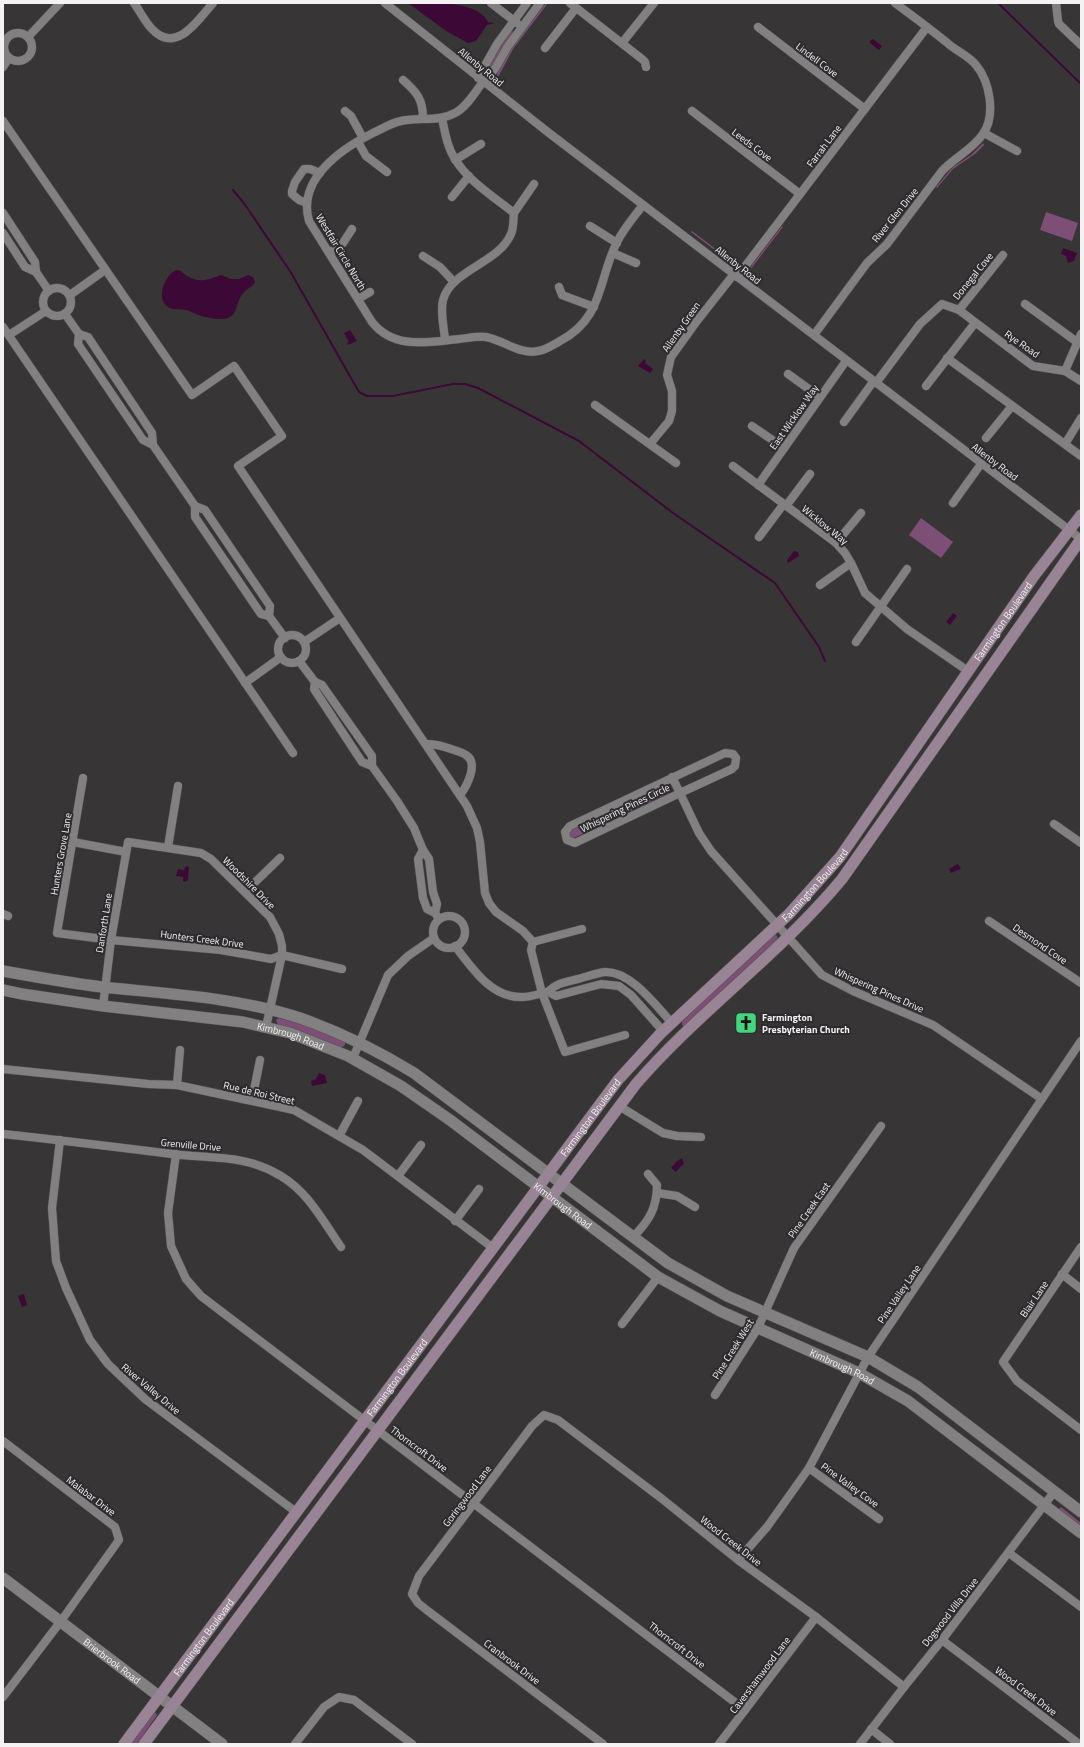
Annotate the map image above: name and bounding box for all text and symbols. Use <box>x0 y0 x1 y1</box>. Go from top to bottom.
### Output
street label: Lindell Cove <box>793 39 841 81</box>
street label: Allenby Road <box>455 44 507 90</box>
street label: Farrah Lane <box>803 122 845 170</box>
street label: Leeds Cove <box>729 125 775 165</box>
street label: River Glen Drive <box>868 184 922 246</box>
street label: Westfair Circle North <box>312 211 370 293</box>
street label: Allenby Road <box>712 242 764 288</box>
street label: Donegal Cove <box>949 249 997 303</box>
street label: Allenby Green <box>658 299 704 355</box>
street label: Rye Road <box>1001 326 1043 362</box>
street label: East Wicklow Way <box>766 381 822 453</box>
street label: Allenby Road <box>969 440 1021 484</box>
street label: Wicklow Way <box>798 502 852 549</box>
street label: Farmington Boulevard <box>970 579 1035 664</box>
street label: Whispering Pines Circle <box>578 780 672 836</box>
street label: Hunters Grove Lane <box>46 812 76 896</box>
street label: Farmington Boulevard <box>778 845 851 925</box>
street label: Woodshire Drive <box>219 853 279 913</box>
street label: Danforth Lane <box>92 892 116 954</box>
street label: Desmond Cove <box>1010 920 1070 968</box>
street label: Hunters Creek Drive <box>159 926 245 952</box>
street label: Whispering Pines Drive <box>832 963 926 1017</box>
church icon: Farmington Presbyterian Church <box>733 1010 759 1036</box>
place label: Farmington Presbyterian Church <box>762 1010 850 1037</box>
street label: Kimbrough Road <box>256 1018 327 1053</box>
street label: Farmington Boulevard <box>556 1075 624 1159</box>
street label: Rue de Roi Street <box>222 1078 297 1109</box>
street label: Grenville Drive <box>160 1135 222 1155</box>
street label: Kimbrough Road <box>531 1178 595 1232</box>
street label: Pine Creek East <box>784 1179 834 1241</box>
street label: Pine Valley Lane <box>874 1262 924 1326</box>
street label: Blair Lane <box>1016 1278 1052 1320</box>
street label: Pine Creek West <box>708 1316 758 1382</box>
street label: Farmington Boulevard <box>363 1335 431 1419</box>
street label: Kimbrough Road <box>808 1345 878 1388</box>
street label: River Valley Drive <box>118 1360 184 1418</box>
street label: Thorncroft Drive <box>387 1422 451 1476</box>
street label: Pine Valley Cove <box>818 1459 882 1511</box>
street label: Goringwood Lane <box>439 1462 495 1530</box>
street label: Malabar Drive <box>63 1472 119 1520</box>
street label: Wood Creek Drive <box>697 1512 765 1570</box>
street label: Dogwood Villa Drive <box>918 1574 982 1650</box>
street label: Farmington Boulevard <box>170 1595 237 1679</box>
street label: Thorncroft Drive <box>645 1618 709 1672</box>
street label: Cavershamwood Lane <box>726 1633 794 1717</box>
street label: Brierbrook Road <box>80 1634 144 1687</box>
street label: Cranbrook Drive <box>481 1636 543 1688</box>
street label: Wood Creek Drive <box>992 1663 1060 1719</box>

